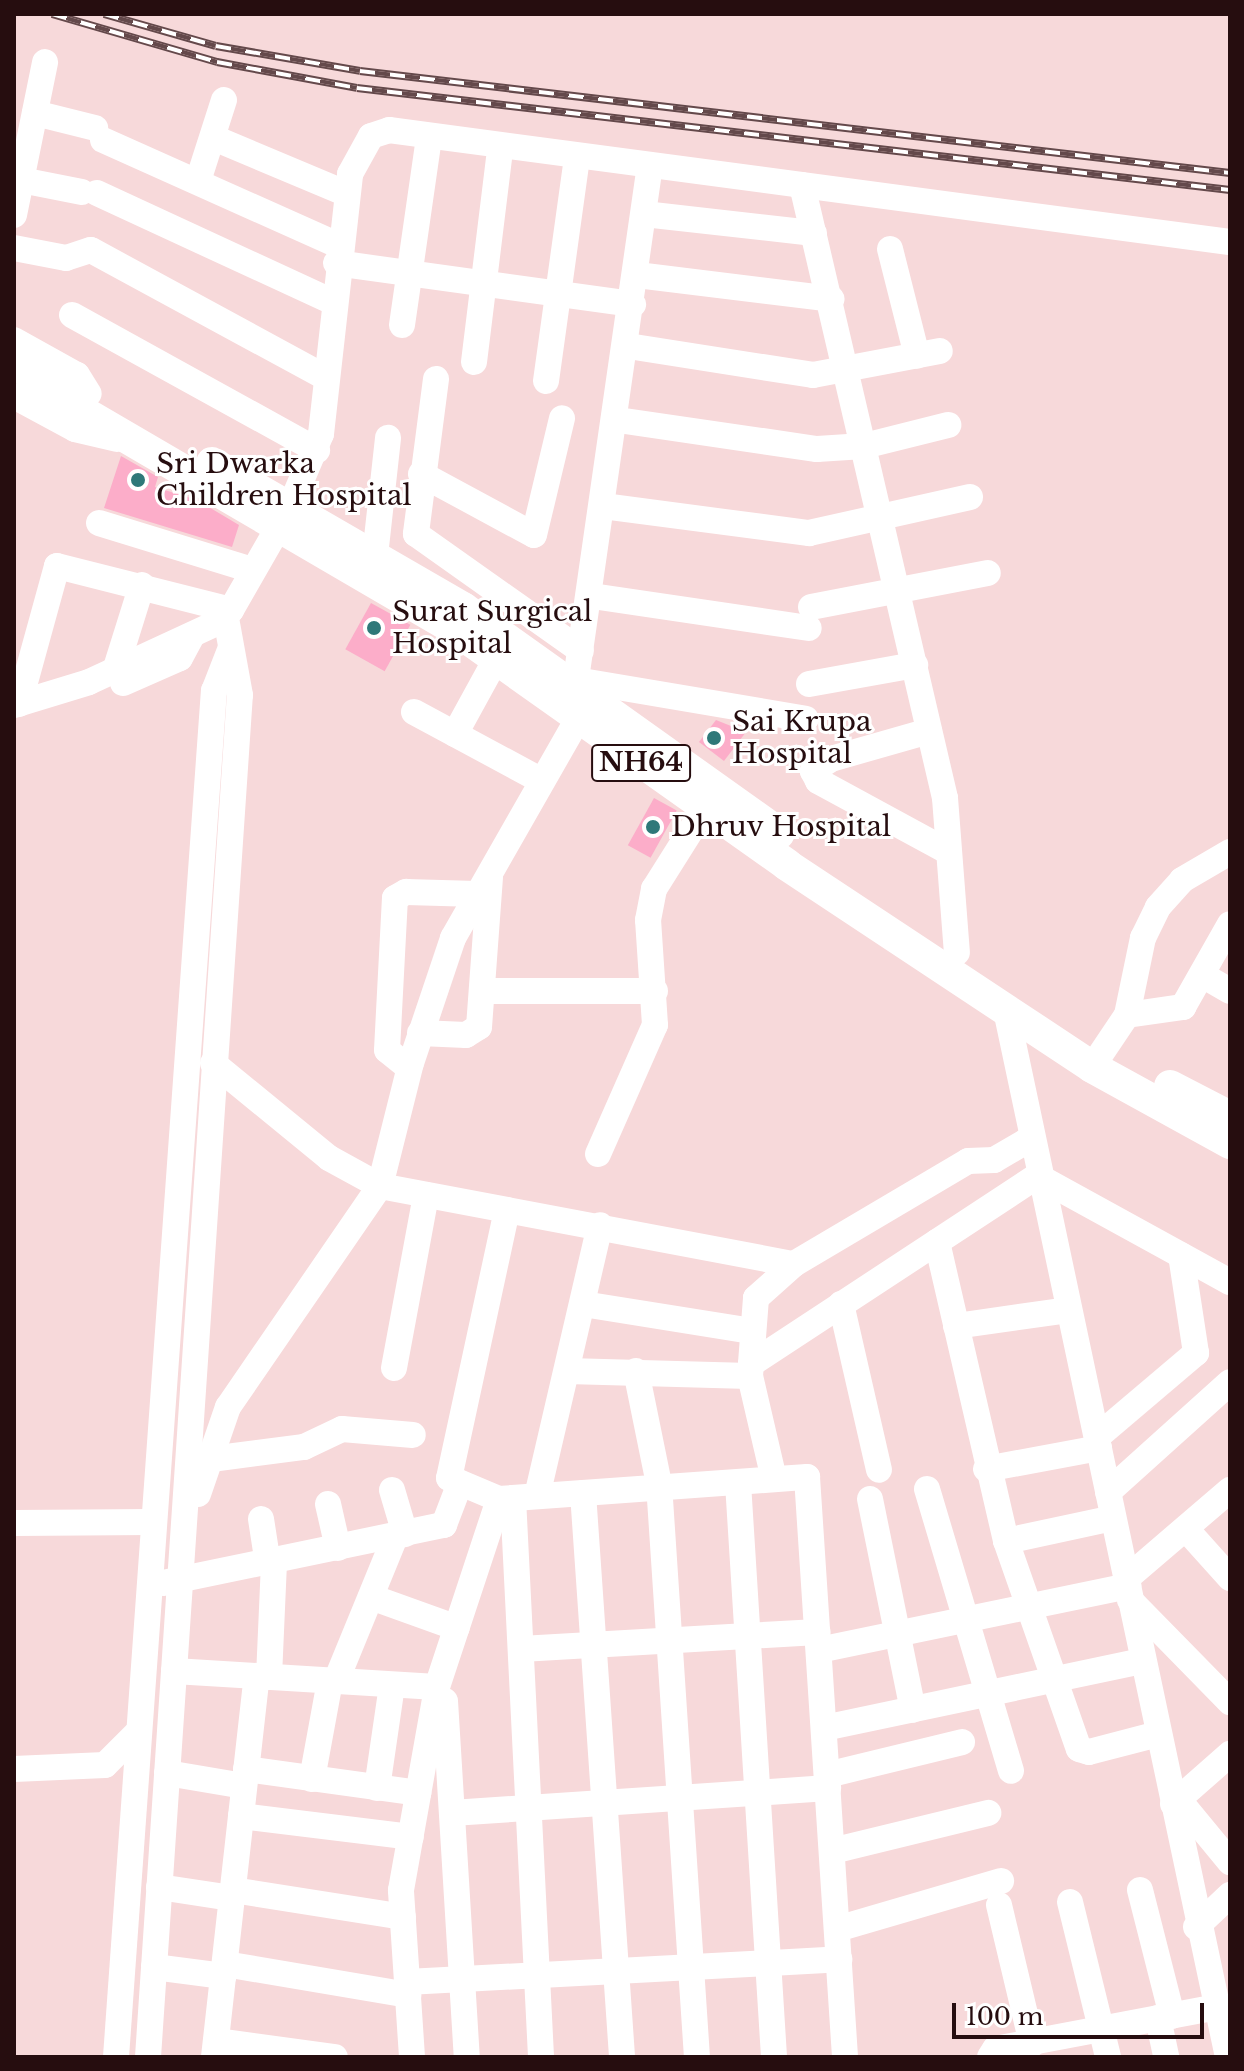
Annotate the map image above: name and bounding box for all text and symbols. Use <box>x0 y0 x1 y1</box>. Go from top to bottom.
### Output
place label: Sri Dwarka Children Hospital <box>156 447 412 513</box>
marker: Sri Dwarka Children Hospital <box>127 469 149 491</box>
place label: Surat Surgical Hospital <box>392 595 592 661</box>
marker: Surat Surgical Hospital <box>363 617 385 639</box>
place label: Sai Krupa Hospital <box>732 705 872 771</box>
marker: Sai Krupa Hospital <box>703 727 725 749</box>
road number: NH64 <box>591 741 691 785</box>
place label: Dhruv Hospital <box>671 810 892 844</box>
marker: Dhruv Hospital <box>642 816 664 838</box>
scale bar <box>956 1987 1208 2037</box>
text: 100 m <box>966 2002 1044 2031</box>

